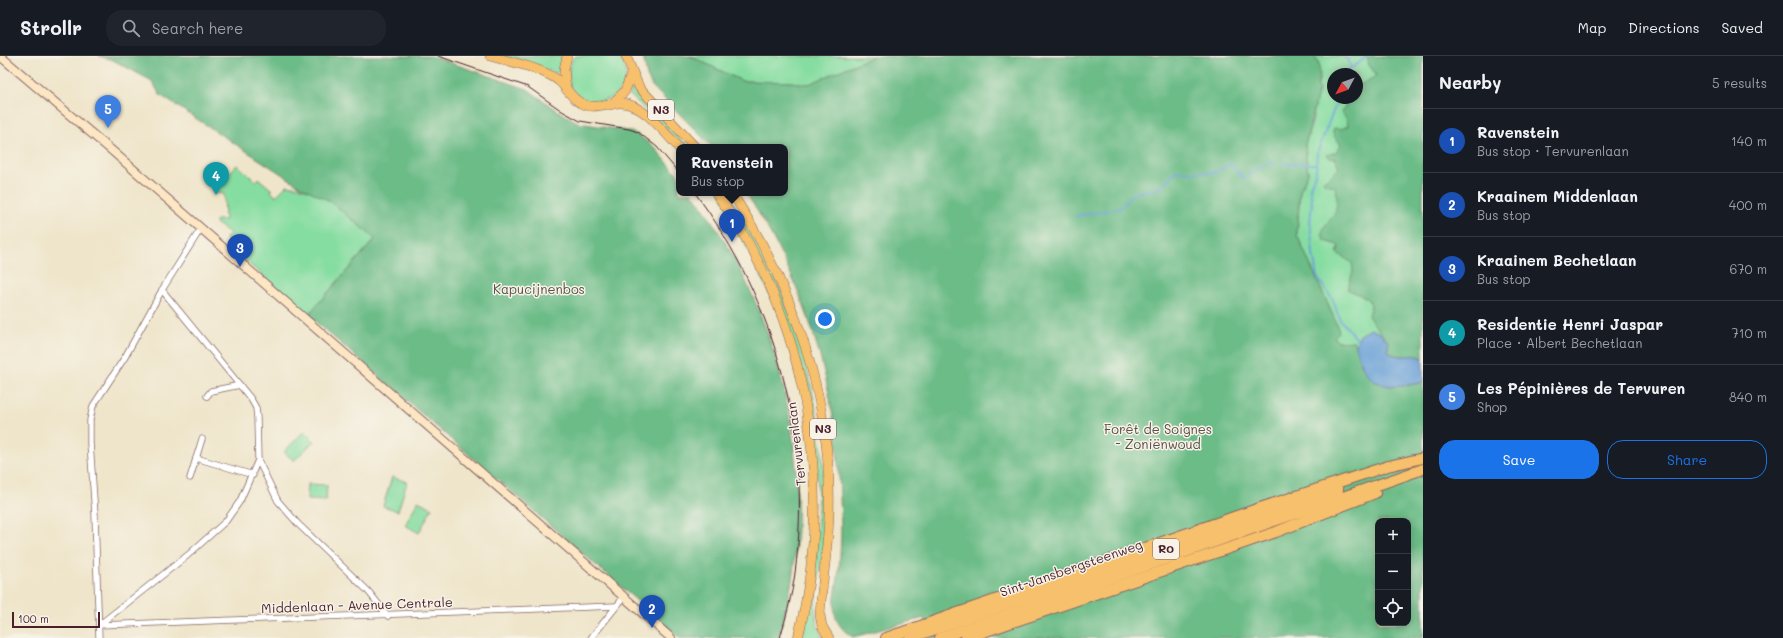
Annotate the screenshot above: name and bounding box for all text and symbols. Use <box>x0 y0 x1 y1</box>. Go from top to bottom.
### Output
search box <box>106 10 386 46</box>
text: Strollr <box>20 15 82 40</box>
icon: search <box>120 17 142 39</box>
text: Search here <box>152 18 243 38</box>
text: Map <box>1578 18 1606 37</box>
text: Directions <box>1628 18 1699 37</box>
text: Saved <box>1721 18 1763 37</box>
north arrow <box>1327 68 1363 104</box>
text: Nearby <box>1439 71 1501 93</box>
text: 5 results <box>1712 74 1767 91</box>
pin: 5 <box>95 95 121 128</box>
road number: N3 <box>648 100 674 120</box>
text: Ravenstein <box>1477 122 1559 142</box>
text: 1 <box>1449 132 1455 149</box>
text: 140 m <box>1731 132 1767 149</box>
text: Bus stop · Tervurenlaan <box>1477 142 1629 159</box>
popup <box>676 144 788 196</box>
text: Ravenstein <box>691 152 773 172</box>
pin: 4 <box>203 162 229 195</box>
text: Bus stop <box>691 172 744 189</box>
text: Kraainem Middenlaan <box>1477 186 1638 206</box>
text: 2 <box>1448 196 1456 213</box>
text: 400 m <box>1729 196 1767 213</box>
text: Bus stop <box>1477 206 1530 223</box>
pin: 1 <box>719 209 745 242</box>
pin: 3 <box>227 234 253 267</box>
text: Kraainem Bechetlaan <box>1477 250 1636 270</box>
text: 3 <box>1448 260 1456 277</box>
text: 670 m <box>1729 260 1767 277</box>
text: Bus stop <box>1477 270 1530 287</box>
park label: Kapucijnenbos <box>493 280 585 297</box>
your location <box>815 309 835 329</box>
text: Residentie Henri Jaspar <box>1477 314 1663 334</box>
text: 4 <box>1448 324 1456 341</box>
text: 710 m <box>1731 324 1767 341</box>
text: Place · Albert Bechetlaan <box>1477 334 1643 351</box>
text: Les Pépinières de Tervuren <box>1477 378 1685 398</box>
text: 5 <box>1448 388 1456 405</box>
text: 840 m <box>1729 388 1767 405</box>
text: Shop <box>1477 398 1507 415</box>
street label: Tervurenlaan <box>782 401 809 487</box>
road number: N3 <box>810 419 836 439</box>
park label: Forêt de Soignes - Zoniënwoud <box>1104 420 1212 452</box>
button: Save <box>1439 440 1599 479</box>
button: Share <box>1607 440 1767 479</box>
map controls <box>1375 518 1411 626</box>
button: + <box>1375 518 1411 554</box>
street label: Sint-Jansbergsteenweg <box>997 535 1144 600</box>
road number: R0 <box>1153 539 1179 559</box>
button: − <box>1375 554 1411 590</box>
button: locate <box>1375 590 1411 626</box>
street label: Middenlaan - Avenue Centrale <box>261 593 453 616</box>
pin: 2 <box>639 595 665 628</box>
scale bar <box>12 610 100 629</box>
text: 100 m <box>18 611 49 626</box>

